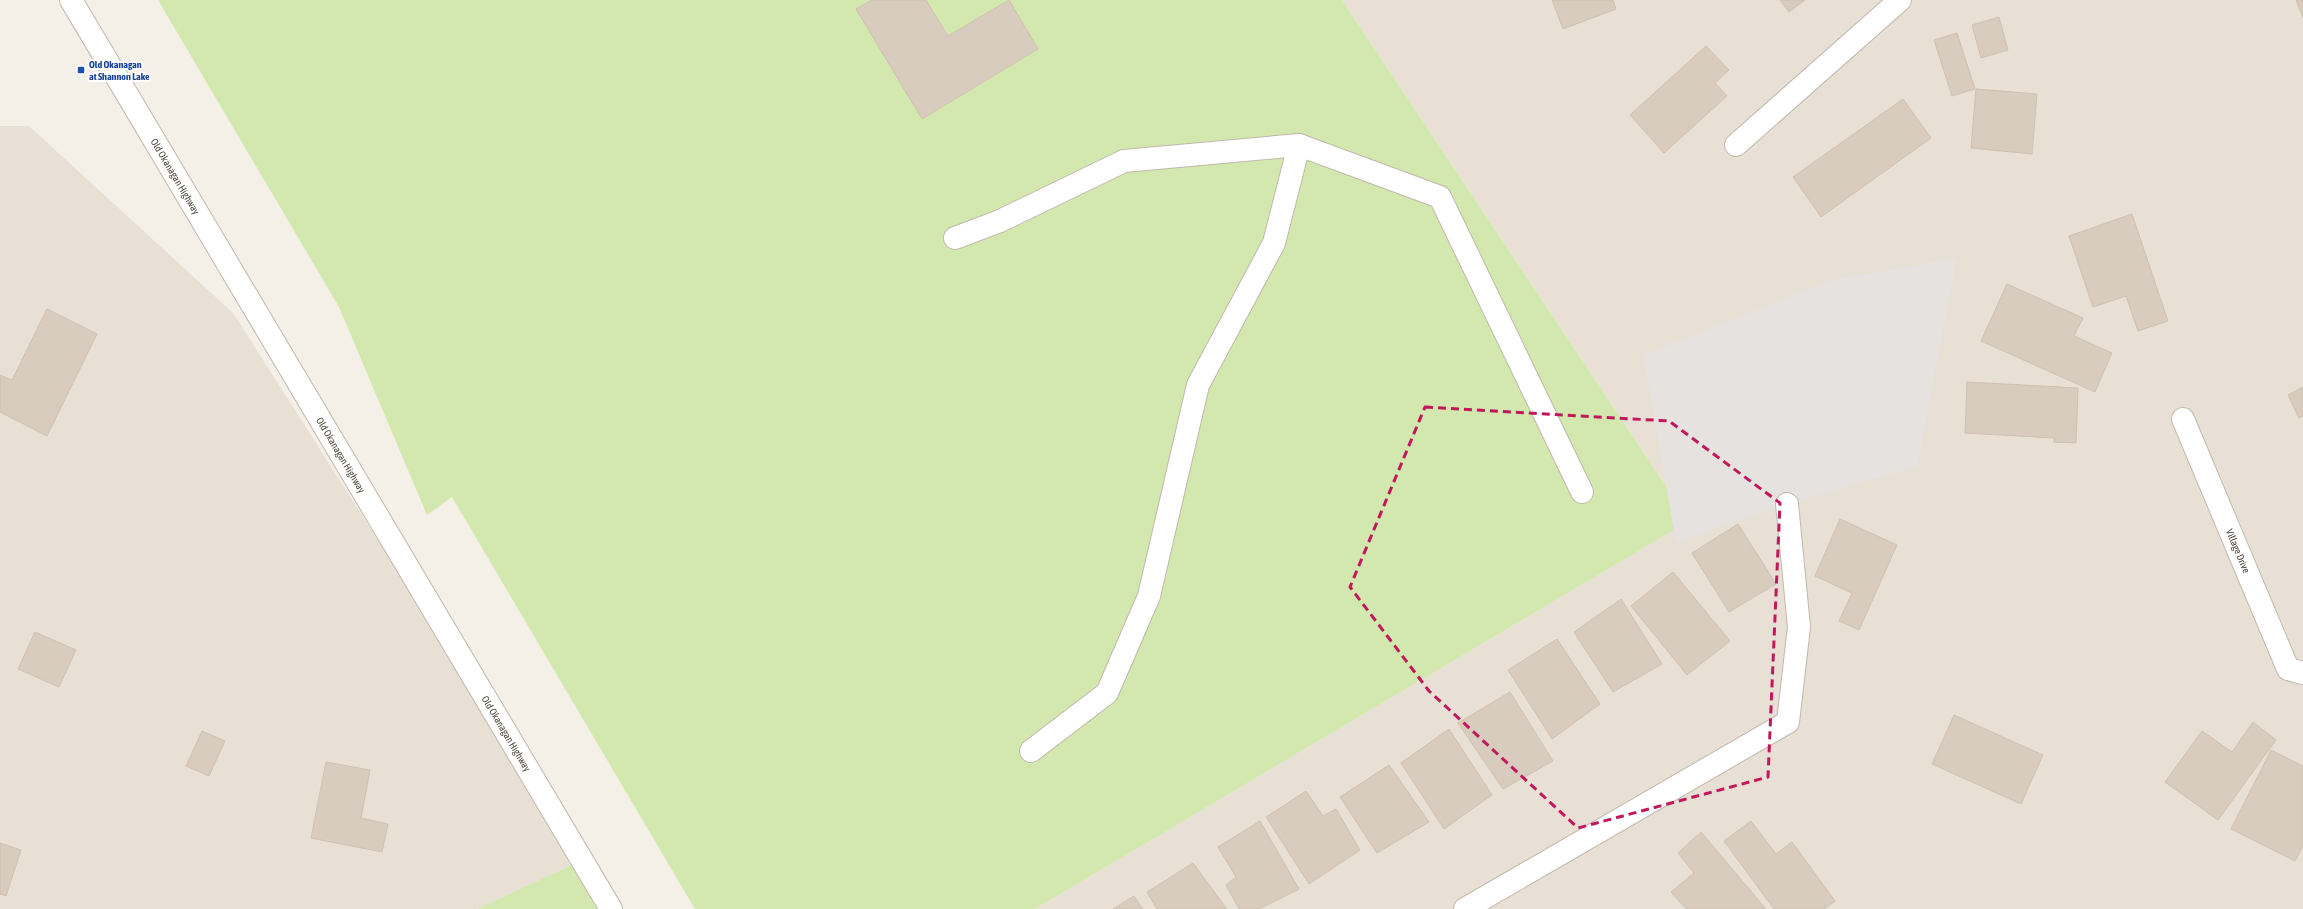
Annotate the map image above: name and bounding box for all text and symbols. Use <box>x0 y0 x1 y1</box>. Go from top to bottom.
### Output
place label: Old Okanagan at Shannon Lake <box>89 59 150 82</box>
marker: Old Okanagan at Shannon Lake <box>76 65 86 75</box>
street label: Old Okanagan Highway <box>149 137 202 216</box>
street label: Old Okanagan Highway <box>315 415 368 495</box>
street label: Village Drive <box>2224 527 2253 575</box>
street label: Old Okanagan Highway <box>480 694 533 773</box>

